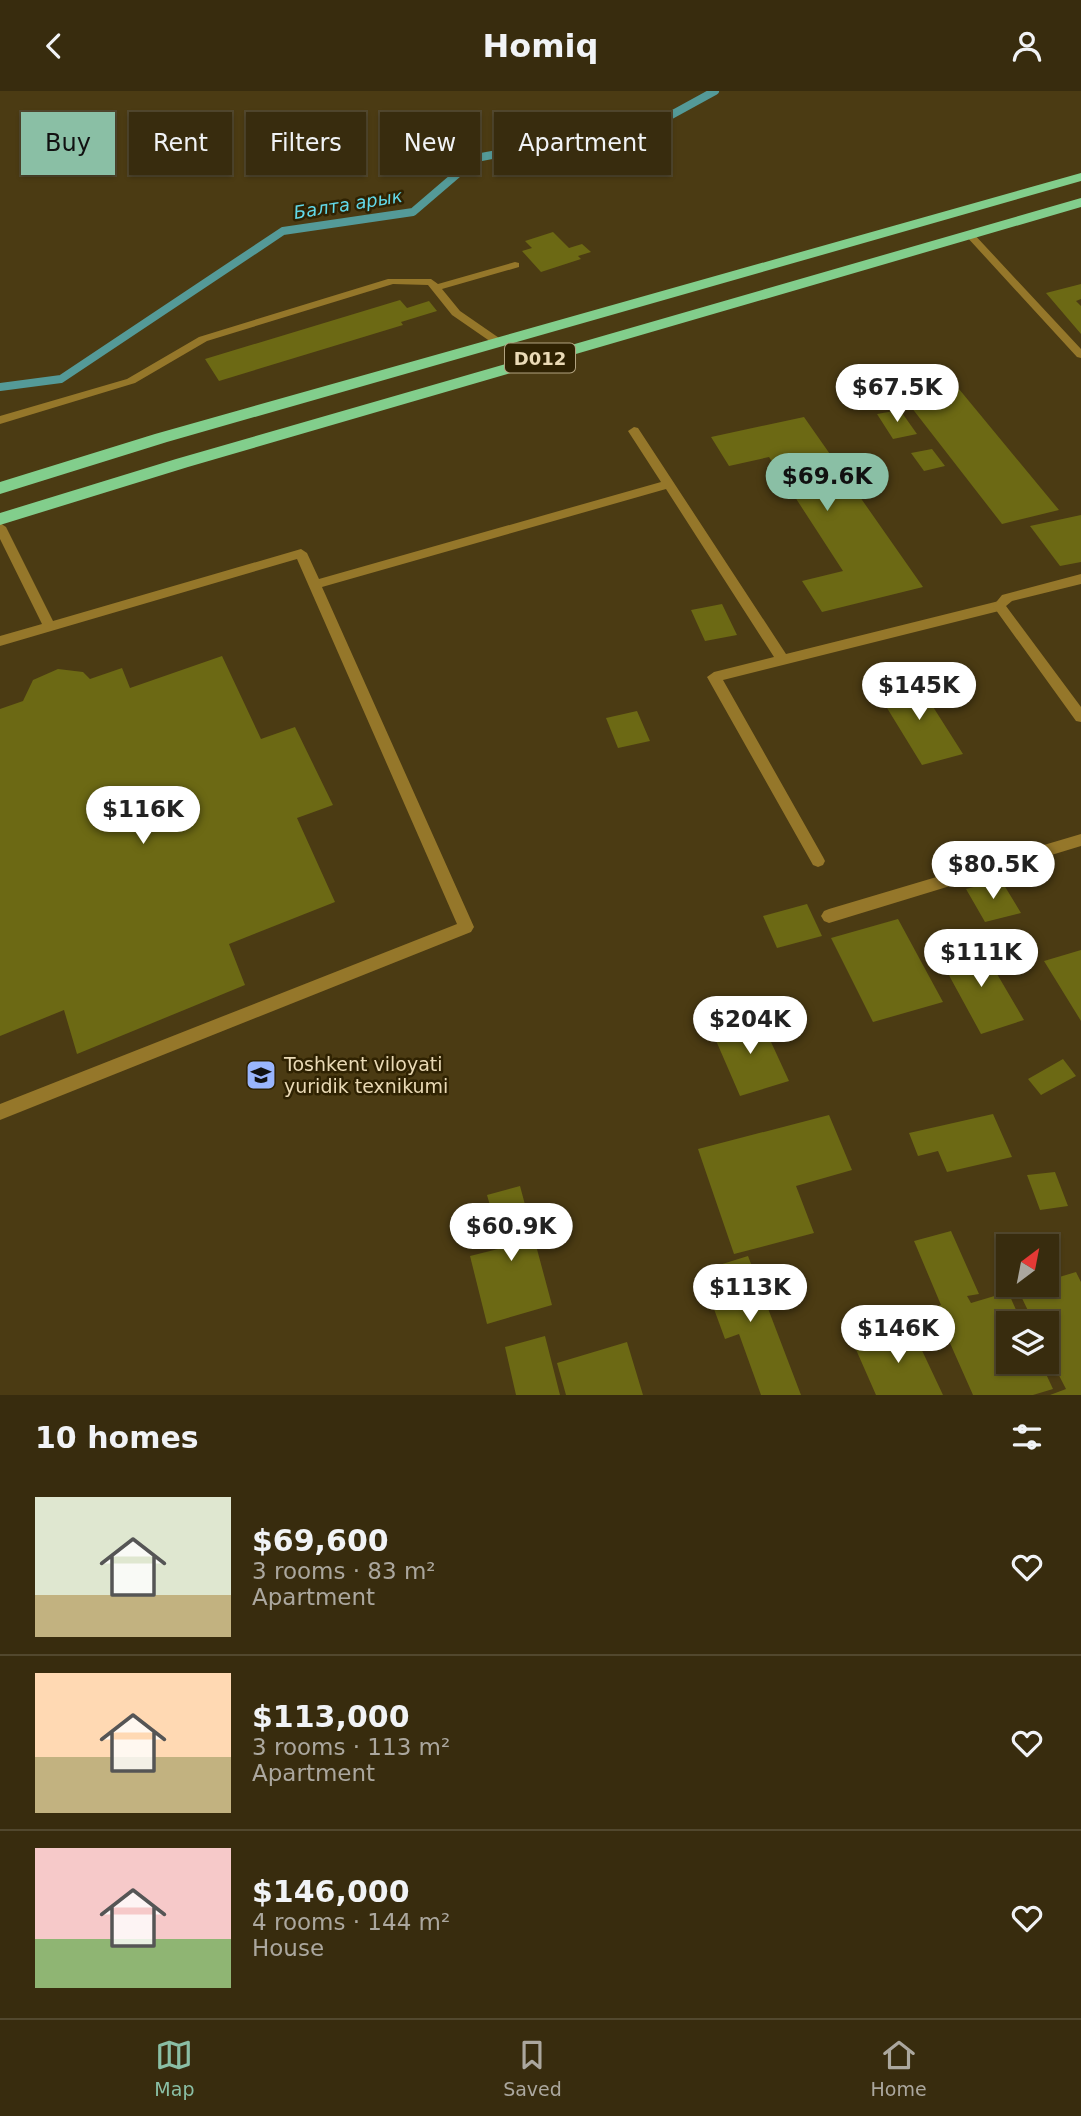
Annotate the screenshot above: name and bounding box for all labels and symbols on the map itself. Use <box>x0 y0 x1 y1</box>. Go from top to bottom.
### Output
water label: Балта арык <box>292 185 404 223</box>
road number: D012 <box>505 344 575 373</box>
pin: $67.5K <box>840 365 954 424</box>
pin: $69.6K <box>770 453 884 513</box>
pin: $145K <box>870 663 968 722</box>
pin: $116K <box>94 787 192 846</box>
pin: $80.5K <box>936 841 1050 901</box>
pin: $111K <box>932 929 1030 989</box>
pin: $204K <box>701 997 799 1056</box>
place label: Toshkent viloyati yuridik texnikumi <box>283 1053 448 1097</box>
school or university icon: Toshkent viloyati yuridik texnikumi <box>244 1058 278 1092</box>
pin: $60.9K <box>454 1203 568 1263</box>
north arrow <box>996 1234 1059 1297</box>
pin: $113K <box>701 1265 799 1324</box>
pin: $146K <box>849 1305 947 1365</box>

